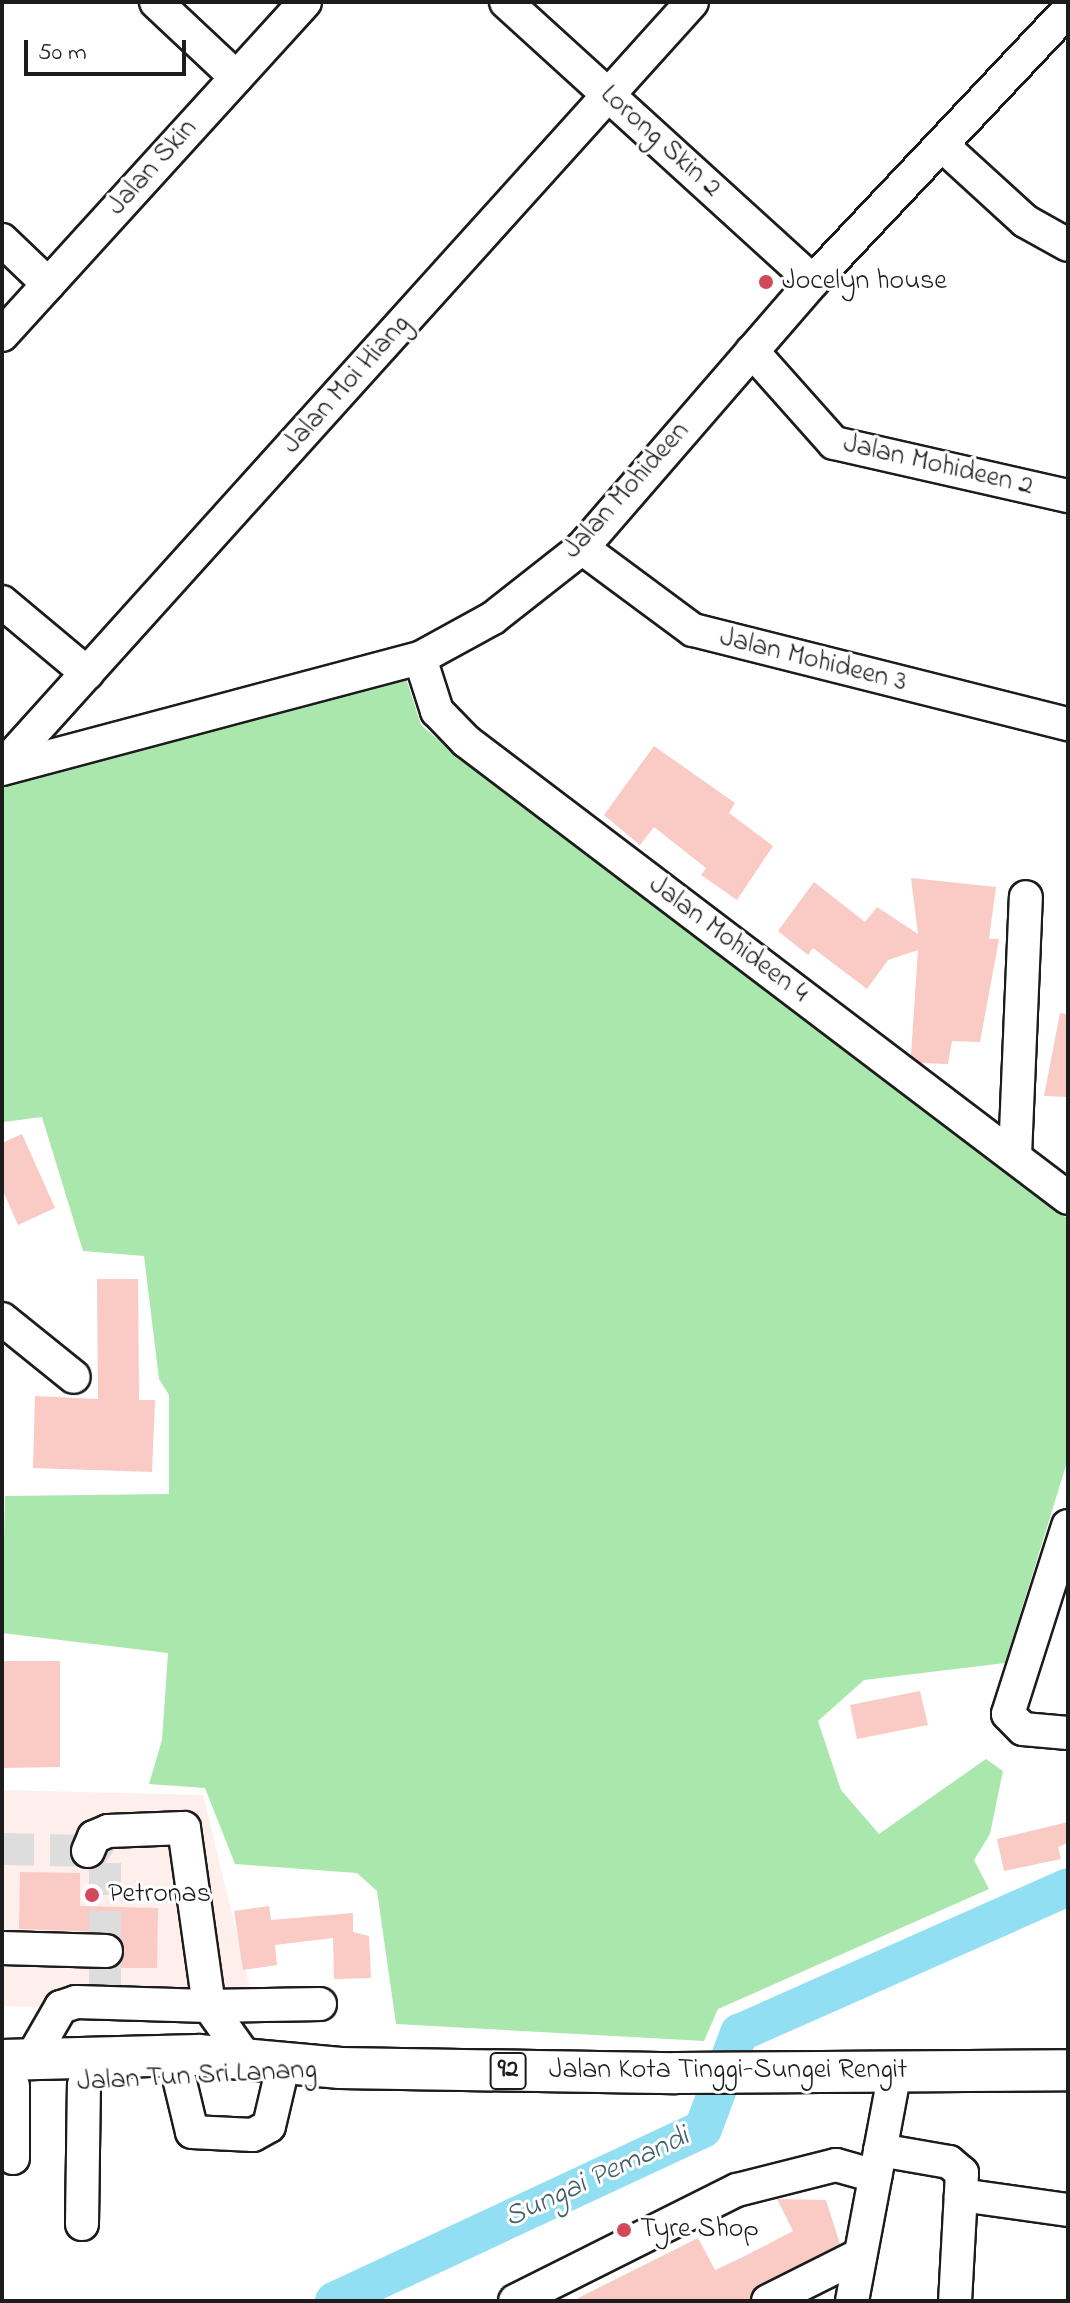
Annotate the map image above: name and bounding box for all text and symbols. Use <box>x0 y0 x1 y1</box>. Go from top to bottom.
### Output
scale bar <box>28 24 190 74</box>
text: 50 m <box>38 36 87 71</box>
street label: Lorong Skin 2 <box>592 79 728 205</box>
street label: Jalan Skin <box>101 113 205 223</box>
place label: Jocelyn house <box>782 265 947 299</box>
marker: Jocelyn house <box>757 273 775 291</box>
street label: Jalan Moi Hiang <box>276 308 418 462</box>
street label: Jalan Mohideen <box>557 415 697 567</box>
street label: Jalan Mohideen 2 <box>840 428 1036 504</box>
street label: Jalan Mohideen 3 <box>716 622 910 700</box>
street label: Jalan Mohideen 4 <box>641 869 815 1011</box>
place label: Petronas <box>108 1878 211 1912</box>
marker: Petronas <box>83 1886 101 1904</box>
road number: 92 <box>488 2049 528 2093</box>
street label: Jalan Tun Sri Lanang <box>76 2054 318 2100</box>
street label: Jalan Kota Tinggi-Sungei Rengit <box>549 2054 907 2088</box>
water label: Sungai Pemandi <box>499 2120 695 2236</box>
place label: Tyre Shop <box>640 2213 759 2247</box>
marker: Tyre Shop <box>615 2221 633 2239</box>

